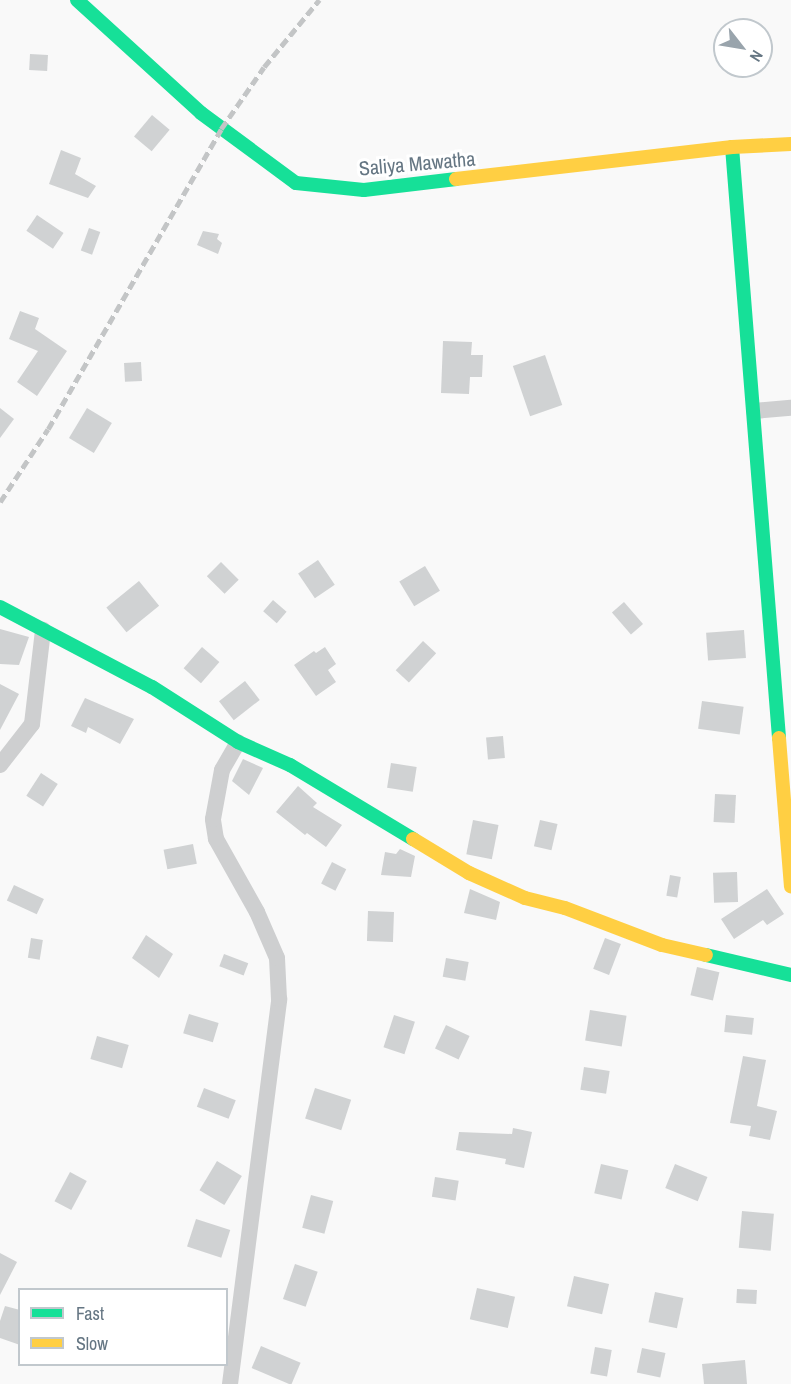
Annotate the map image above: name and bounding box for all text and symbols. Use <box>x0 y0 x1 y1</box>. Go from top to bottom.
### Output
north arrow <box>713 18 773 78</box>
text: N <box>745 47 769 66</box>
street label: Saliya Mawatha <box>358 146 476 180</box>
legend <box>18 1288 228 1366</box>
text: Fast <box>76 1301 104 1326</box>
text: Slow <box>76 1331 108 1356</box>

